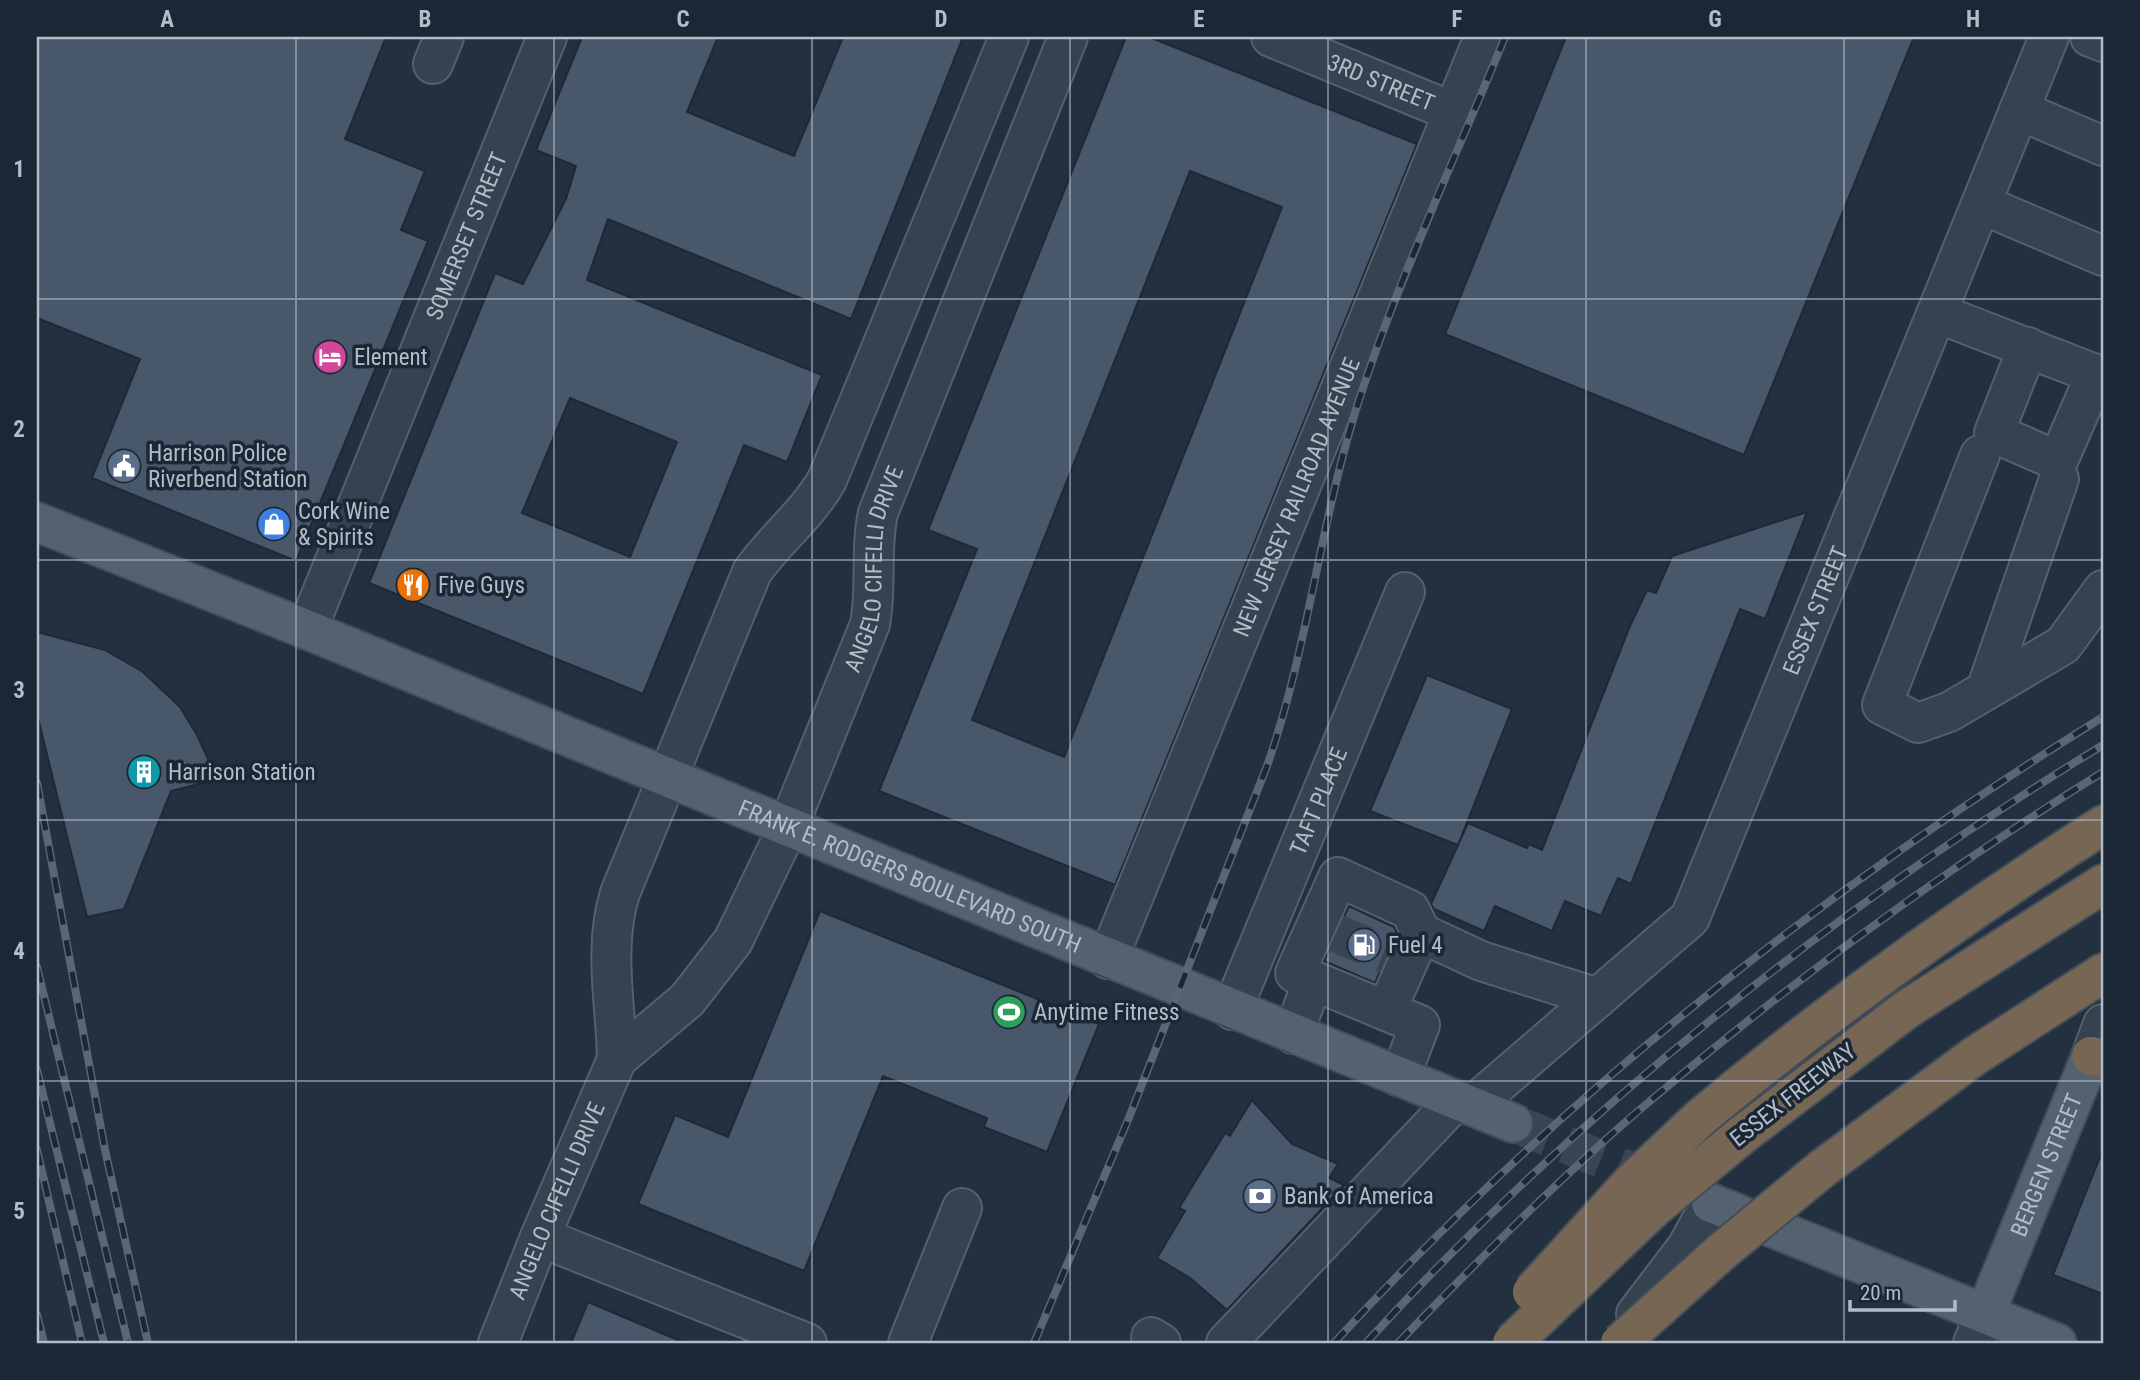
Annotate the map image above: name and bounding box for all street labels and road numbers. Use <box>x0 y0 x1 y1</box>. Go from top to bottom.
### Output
street label: 3RD STREET <box>1324 48 1439 116</box>
street label: SOMERSET STREET <box>420 148 512 324</box>
street label: NEW JERSEY RAILROAD AVENUE <box>1227 353 1365 640</box>
street label: ANGELO CIFELLI DRIVE <box>839 462 909 676</box>
street label: ESSEX STREET <box>1777 542 1853 678</box>
street label: TAFT PLACE <box>1284 743 1353 859</box>
street label: FRANK E. RODGERS BOULEVARD SOUTH <box>735 794 1085 958</box>
street label: ESSEX FREEWAY <box>1725 1038 1861 1152</box>
street label: BERGEN STREET <box>2005 1090 2088 1241</box>
street label: ANGELO CIFELLI DRIVE <box>503 1098 610 1303</box>

